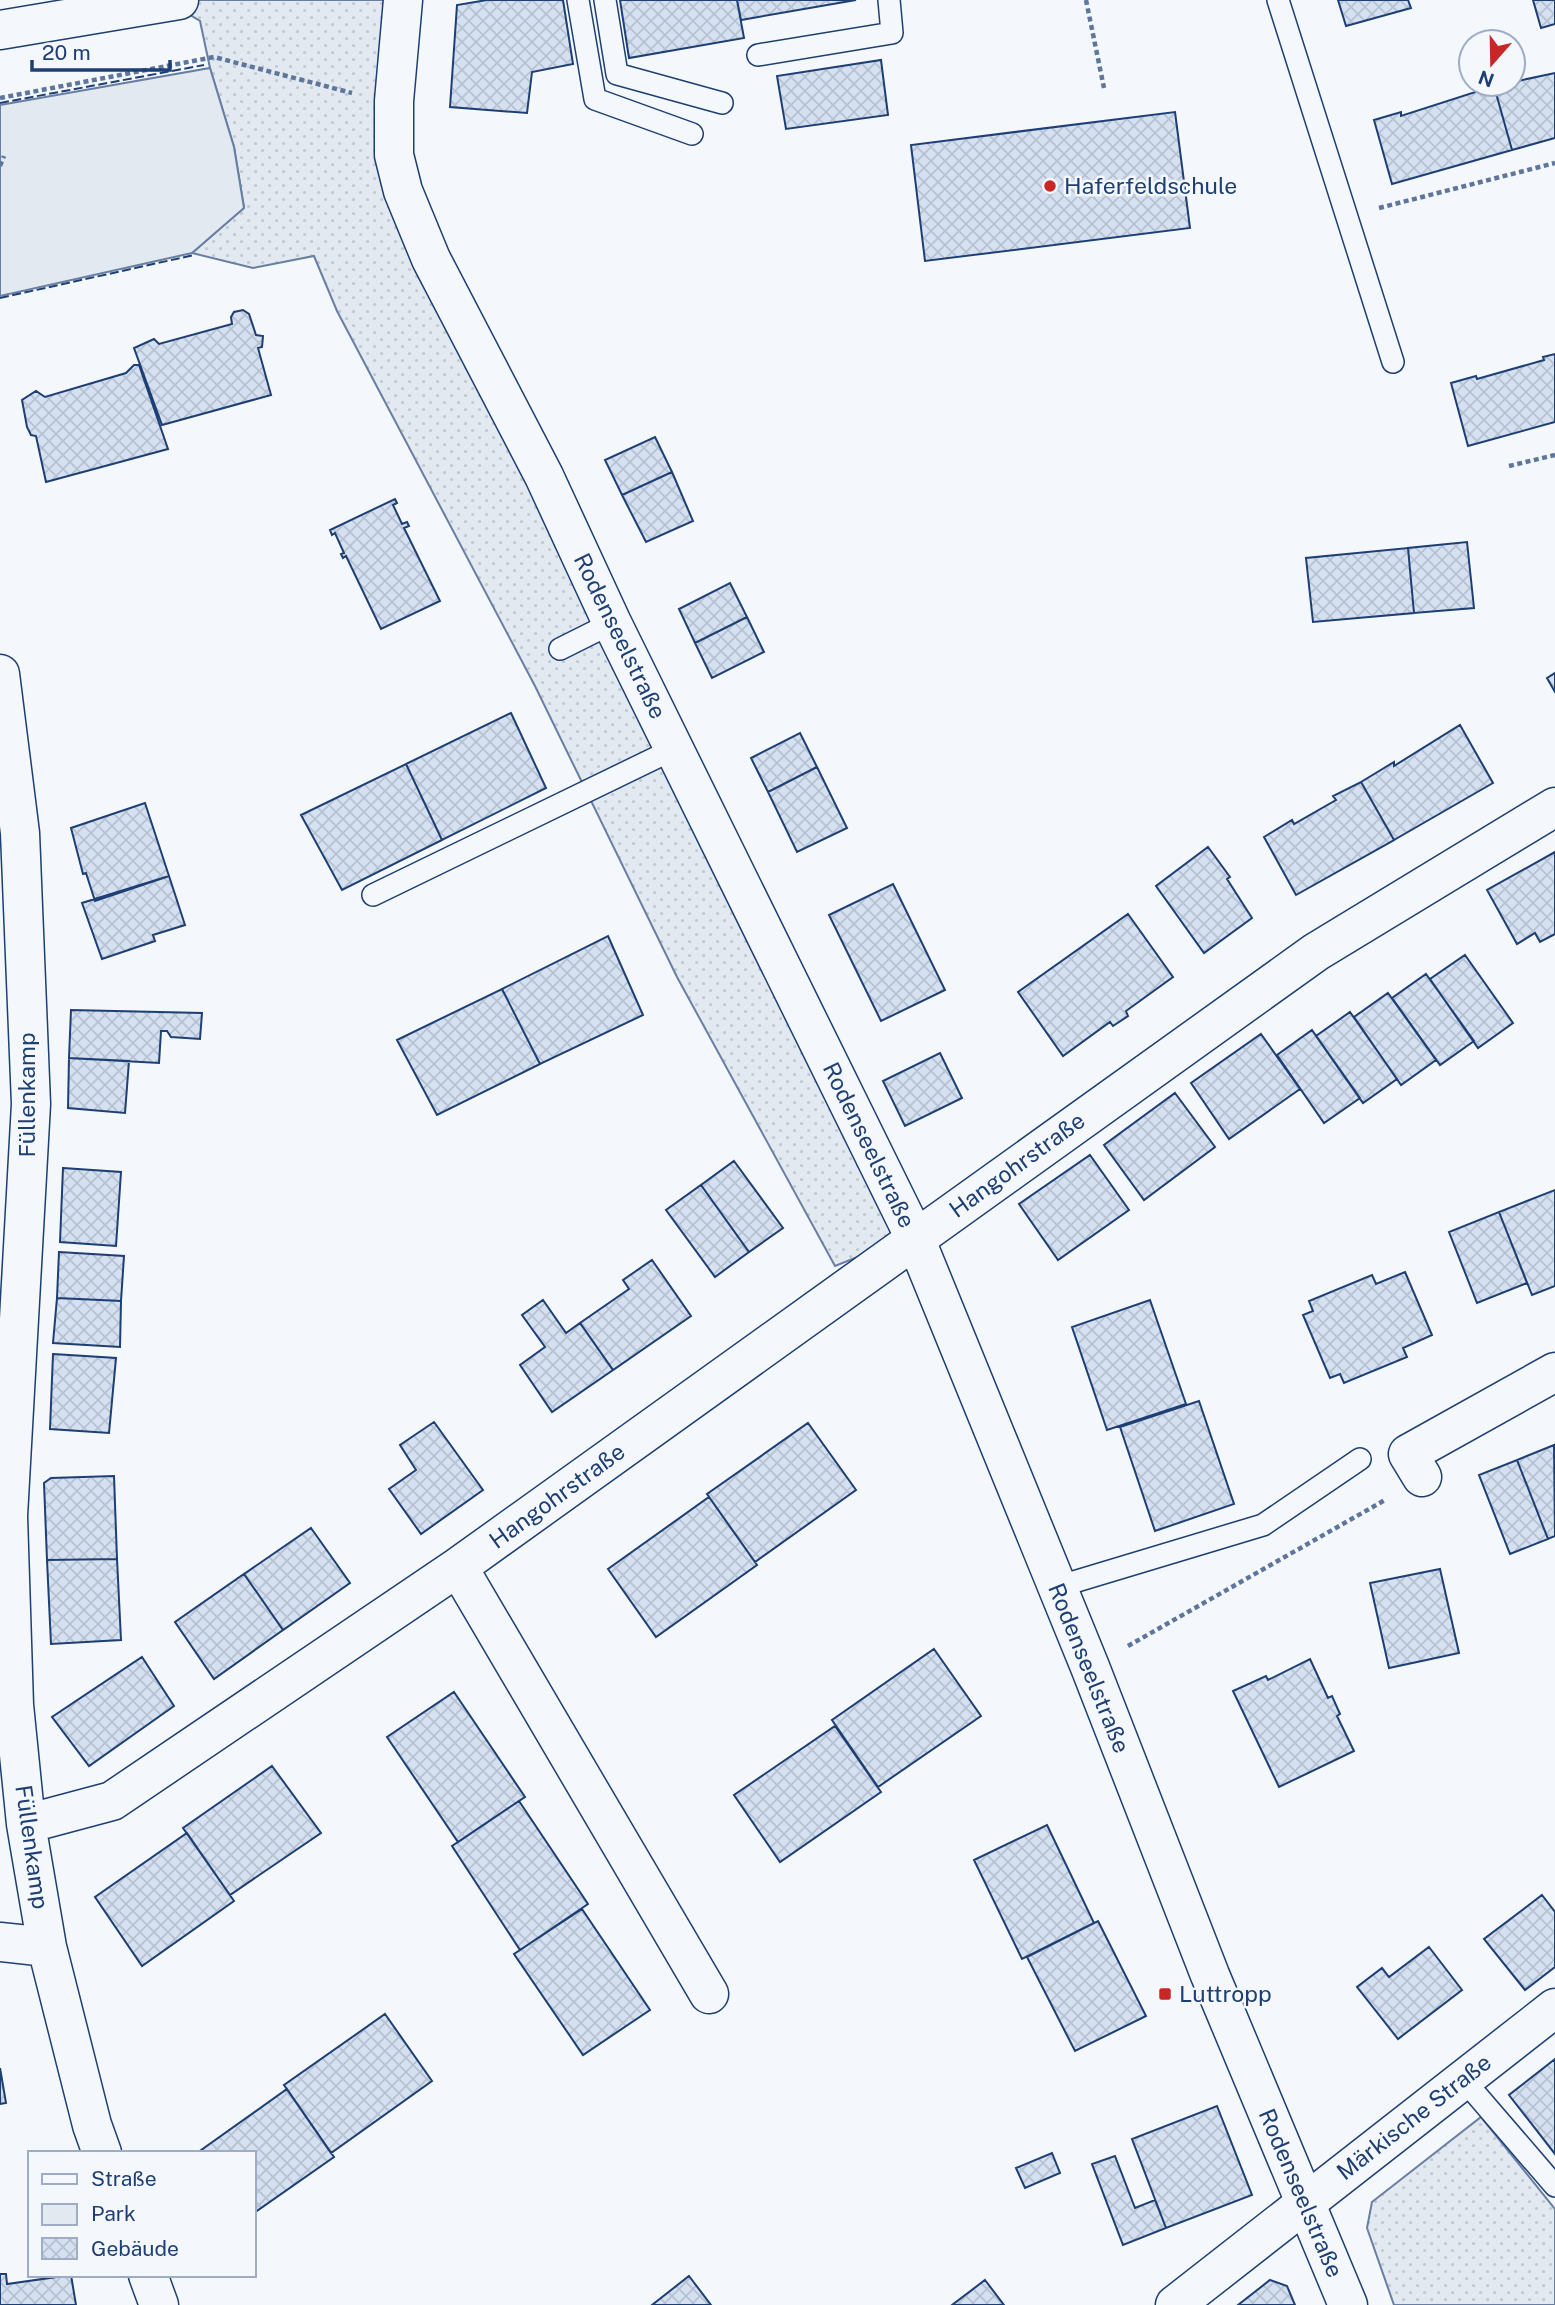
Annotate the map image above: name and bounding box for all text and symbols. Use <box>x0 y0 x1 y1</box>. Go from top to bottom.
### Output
scale bar <box>32 28 170 72</box>
north arrow <box>1457 28 1527 98</box>
text: 20 m <box>42 40 91 65</box>
text: N <box>1475 66 1497 92</box>
place label: Haferfeldschule <box>1064 172 1237 199</box>
marker: Haferfeldschule <box>1042 178 1058 194</box>
street label: Rodenseelstraße <box>569 549 672 723</box>
street label: Füllenkamp <box>13 1032 40 1158</box>
street label: Rodenseelstraße <box>818 1058 921 1232</box>
street label: Hangohrstraße <box>944 1106 1090 1223</box>
street label: Hangohrstraße <box>484 1437 630 1554</box>
street label: Rodenseelstraße <box>1043 1579 1136 1757</box>
street label: Füllenkamp <box>10 1783 55 1911</box>
place label: Luttropp <box>1179 1980 1272 2007</box>
marker: Luttropp <box>1157 1986 1173 2002</box>
street label: Märkische Straße <box>1331 2048 1496 2185</box>
street label: Rodenseelstraße <box>1254 2104 1349 2281</box>
legend <box>28 2151 256 2277</box>
text: Straße <box>91 2166 157 2191</box>
text: Park <box>91 2201 136 2226</box>
text: Gebäude <box>91 2236 179 2261</box>

